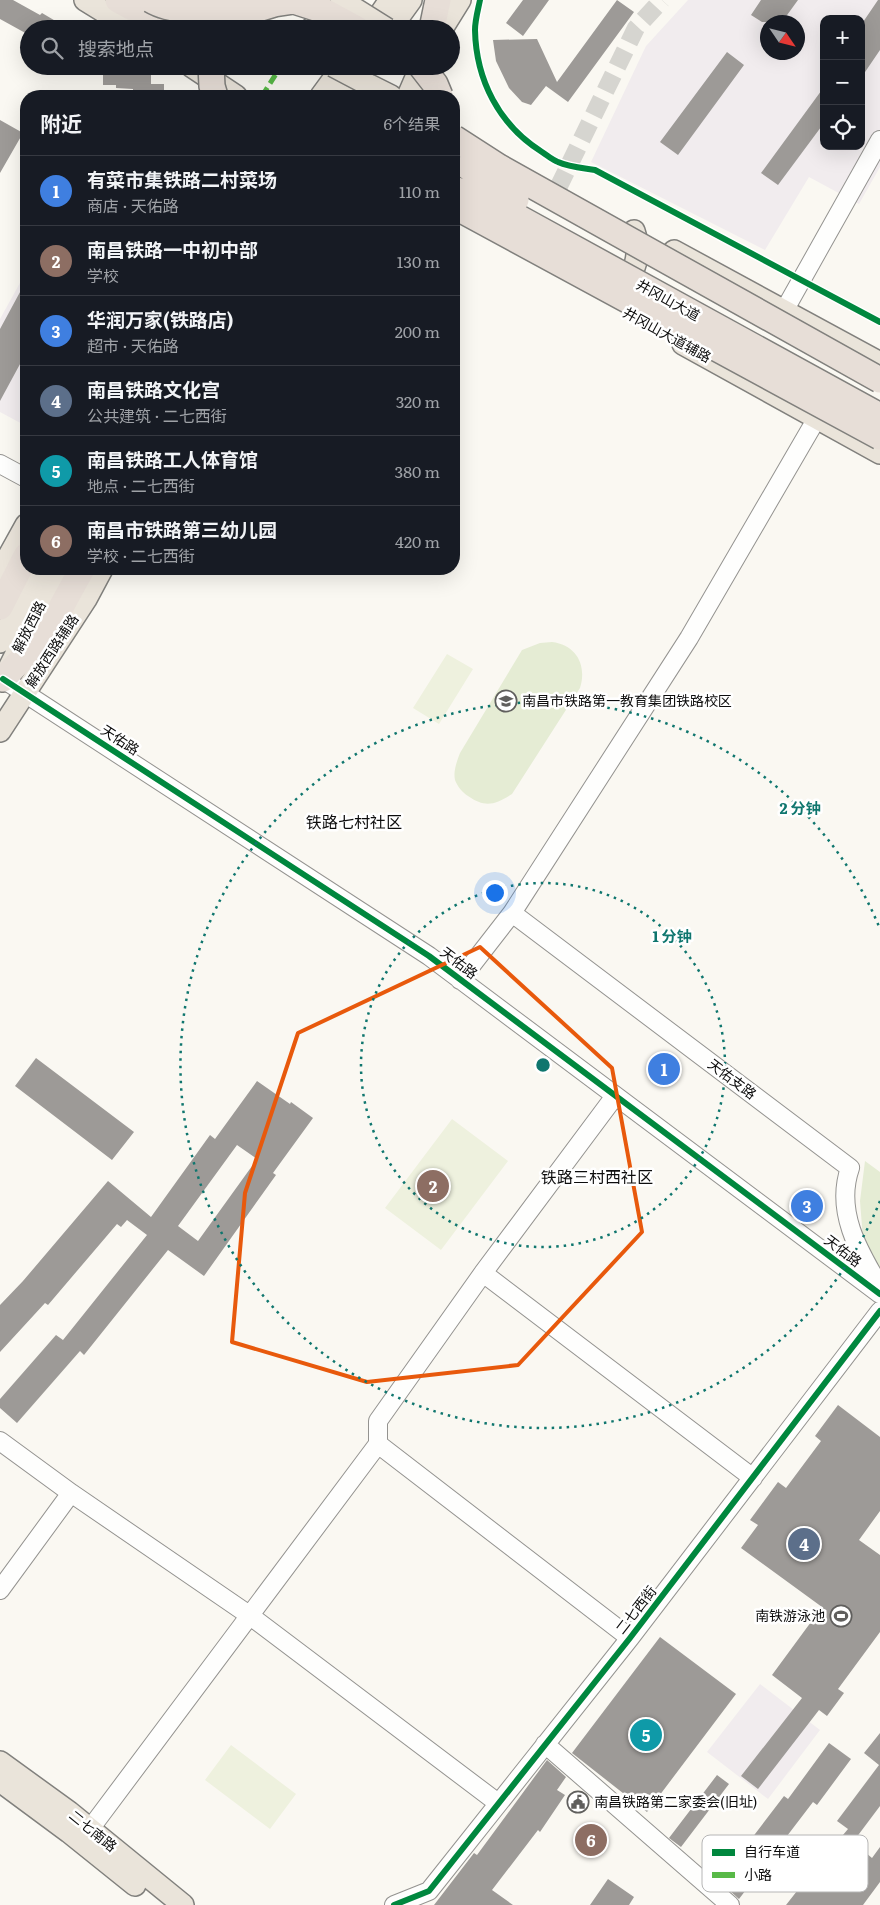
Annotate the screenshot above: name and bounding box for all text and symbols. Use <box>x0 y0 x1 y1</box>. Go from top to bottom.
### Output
north arrow <box>760 15 805 60</box>
map controls <box>820 15 865 150</box>
button: + <box>820 15 865 60</box>
search box <box>20 20 460 75</box>
icon: search <box>38 34 66 62</box>
text: 搜索地点 <box>78 34 154 62</box>
button: − <box>820 60 865 105</box>
button: locate <box>820 105 865 150</box>
text: 附近 <box>40 107 82 138</box>
text: 6个结果 <box>383 111 440 135</box>
text: 有菜市集铁路二村菜场 <box>87 165 277 193</box>
text: 1 <box>53 179 59 203</box>
text: 110 m <box>399 179 440 203</box>
text: 商店 · 天佑路 <box>87 193 179 217</box>
text: 南昌铁路一中初中部 <box>87 235 258 263</box>
text: 2 <box>52 249 60 273</box>
text: 130 m <box>397 249 440 273</box>
text: 学校 <box>87 263 119 287</box>
street label: 井冈山大道 <box>633 273 704 325</box>
street label: 井冈山大道辅路 <box>620 302 715 367</box>
text: 华润万家(铁路店) <box>87 305 234 333</box>
text: 3 <box>52 319 60 343</box>
text: 200 m <box>395 319 440 343</box>
text: 超市 · 天佑路 <box>87 333 179 357</box>
text: 南昌铁路文化宫 <box>87 375 220 403</box>
text: 4 <box>51 389 61 413</box>
text: 320 m <box>396 389 440 413</box>
text: 公共建筑 · 二七西街 <box>87 403 227 427</box>
text: 南昌铁路工人体育馆 <box>87 445 258 473</box>
text: 5 <box>52 459 60 483</box>
text: 380 m <box>395 459 440 483</box>
text: 地点 · 二七西街 <box>87 473 195 497</box>
text: 南昌市铁路第三幼儿园 <box>87 515 277 543</box>
text: 6 <box>51 529 61 553</box>
text: 420 m <box>395 529 440 553</box>
text: 学校 · 二七西街 <box>87 543 195 567</box>
street label: 解放西路 <box>6 597 50 656</box>
street label: 解放西路辅路 <box>20 610 82 691</box>
school or university icon: 南昌市铁路第一教育集团铁路校区 <box>494 689 518 713</box>
place label: 南昌市铁路第一教育集团铁路校区 <box>522 690 732 710</box>
street label: 天佑路 <box>97 719 144 759</box>
text: 2 分钟 <box>779 796 821 819</box>
district label: 铁路七村社区 <box>306 809 402 833</box>
your location <box>482 880 508 906</box>
text: 1 分钟 <box>652 924 692 947</box>
street label: 天佑路 <box>437 942 482 983</box>
pin: 1 <box>648 1050 680 1088</box>
street label: 天佑支路 <box>704 1053 761 1103</box>
centre of rings <box>534 1056 552 1074</box>
district label: 铁路三村西社区 <box>541 1164 653 1188</box>
pin: 2 <box>417 1167 449 1205</box>
pin: 3 <box>791 1187 823 1225</box>
street label: 天佑路 <box>821 1230 866 1271</box>
pin: 4 <box>788 1525 820 1563</box>
street label: 二七西街 <box>610 1581 660 1638</box>
sports icon: 南铁游泳池 <box>829 1604 853 1628</box>
place label: 南铁游泳池 <box>755 1605 825 1625</box>
pin: 5 <box>630 1716 662 1754</box>
public building icon: 南昌铁路第二家委会(旧址) <box>566 1790 590 1814</box>
place label: 南昌铁路第二家委会(旧址) <box>594 1791 757 1811</box>
street label: 二七南路 <box>66 1805 122 1856</box>
pin: 6 <box>575 1821 607 1859</box>
legend <box>702 1835 868 1892</box>
text: 自行车道 <box>744 1841 800 1861</box>
text: 小路 <box>744 1864 772 1884</box>

